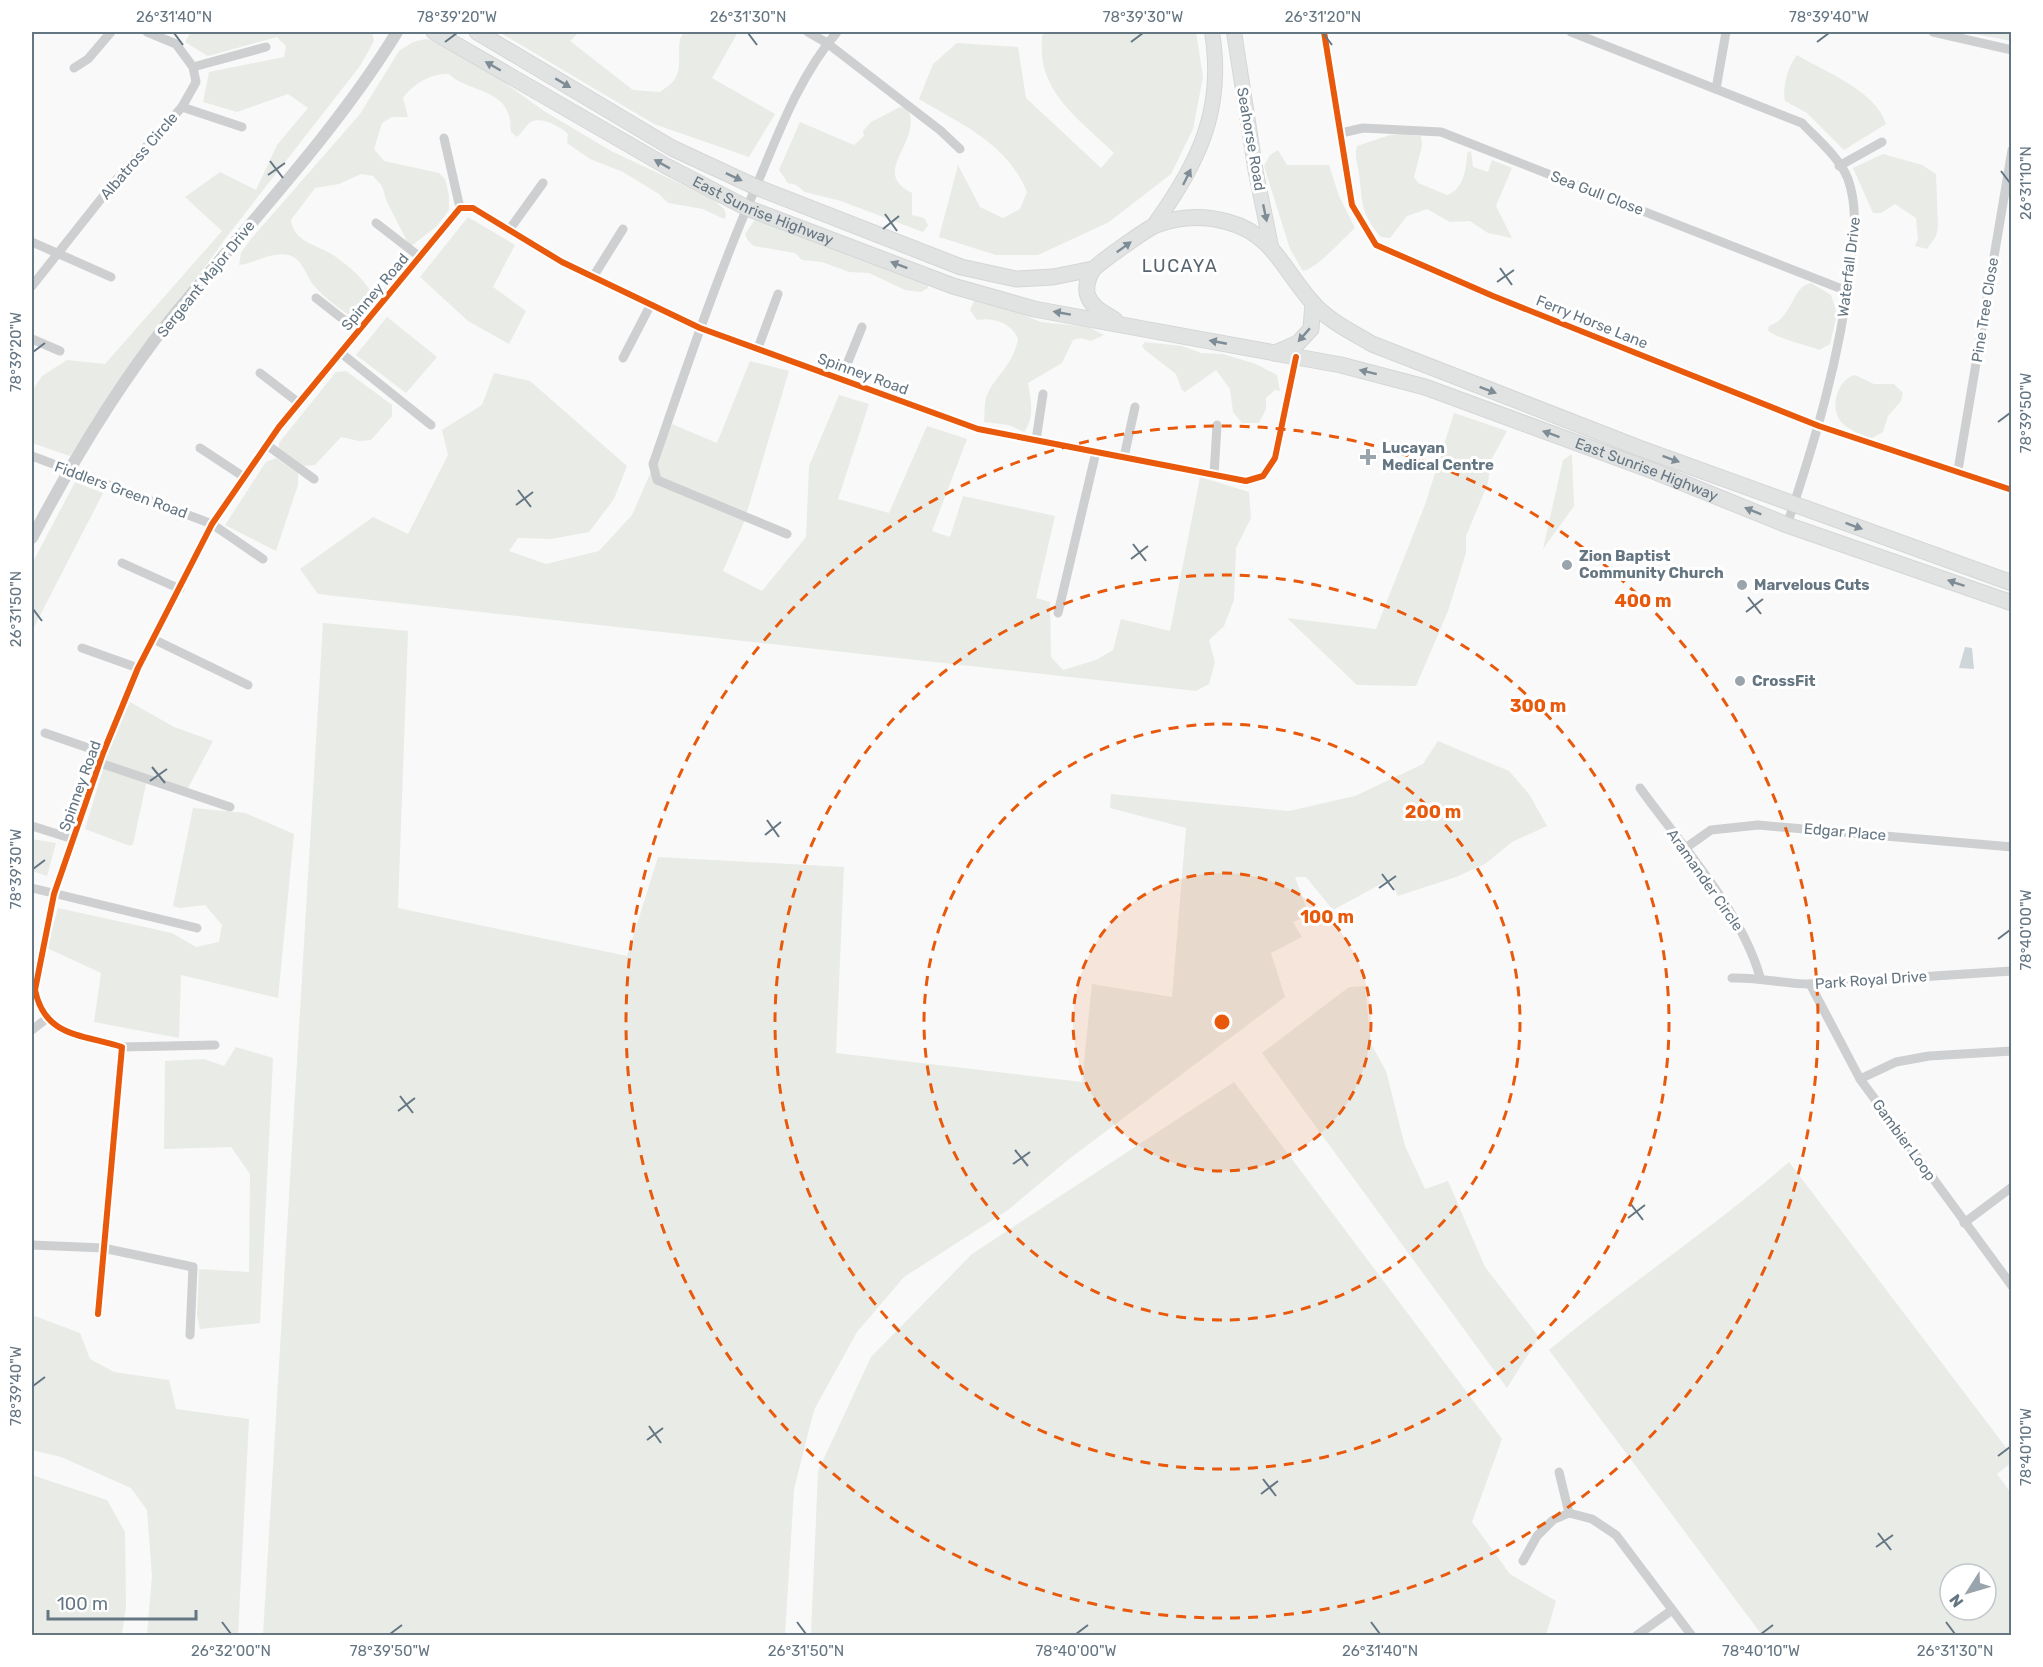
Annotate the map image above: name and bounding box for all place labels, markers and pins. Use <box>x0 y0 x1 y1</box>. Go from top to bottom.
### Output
place label: Lucayan Medical Centre <box>1382 439 1494 474</box>
marker: Lucayan Medical Centre <box>1359 448 1377 466</box>
place label: Zion Baptist Community Church <box>1579 547 1724 582</box>
marker: Zion Baptist Community Church <box>1560 558 1574 572</box>
place label: Marvelous Cuts <box>1754 576 1870 594</box>
marker: Marvelous Cuts <box>1735 578 1749 592</box>
place label: CrossFit <box>1752 672 1816 690</box>
marker: CrossFit <box>1733 674 1747 688</box>
centre of rings <box>1212 1012 1232 1032</box>

